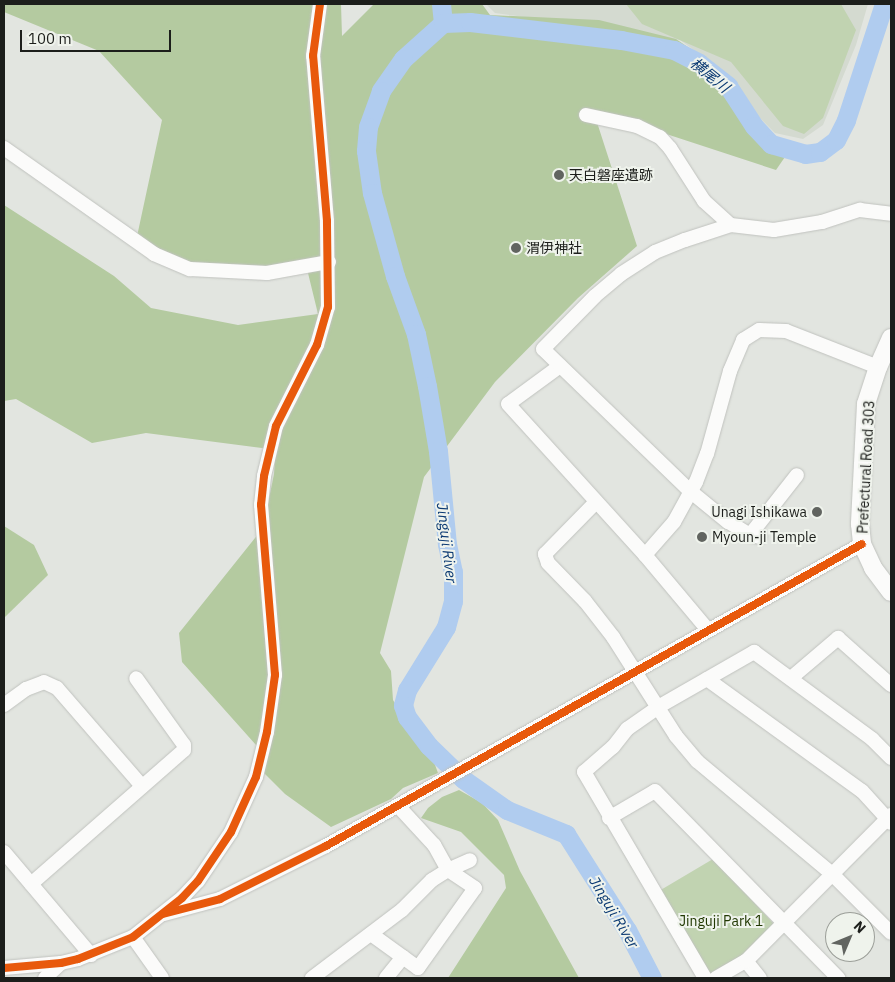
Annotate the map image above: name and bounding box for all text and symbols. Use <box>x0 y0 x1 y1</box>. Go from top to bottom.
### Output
scale bar <box>22 20 174 52</box>
text: 100 m <box>28 29 72 48</box>
water label: 横尾川 <box>687 54 733 96</box>
place label: 天白磐座遺跡 <box>569 167 653 183</box>
marker: 天白磐座遺跡 <box>553 169 565 181</box>
place label: 渭伊神社 <box>526 240 582 256</box>
marker: 渭伊神社 <box>510 242 522 254</box>
street label: Prefectural Road 303 <box>854 400 878 534</box>
water label: Jinguji River <box>433 502 461 584</box>
place label: Unagi Ishikawa <box>711 504 807 520</box>
marker: Unagi Ishikawa <box>811 506 823 518</box>
place label: Myoun-ji Temple <box>712 529 817 545</box>
marker: Myoun-ji Temple <box>696 531 708 543</box>
water label: Jinguji River <box>585 873 643 951</box>
north arrow <box>825 912 875 962</box>
park label: Jinguji Park 1 <box>679 913 763 929</box>
text: N <box>850 917 870 937</box>

